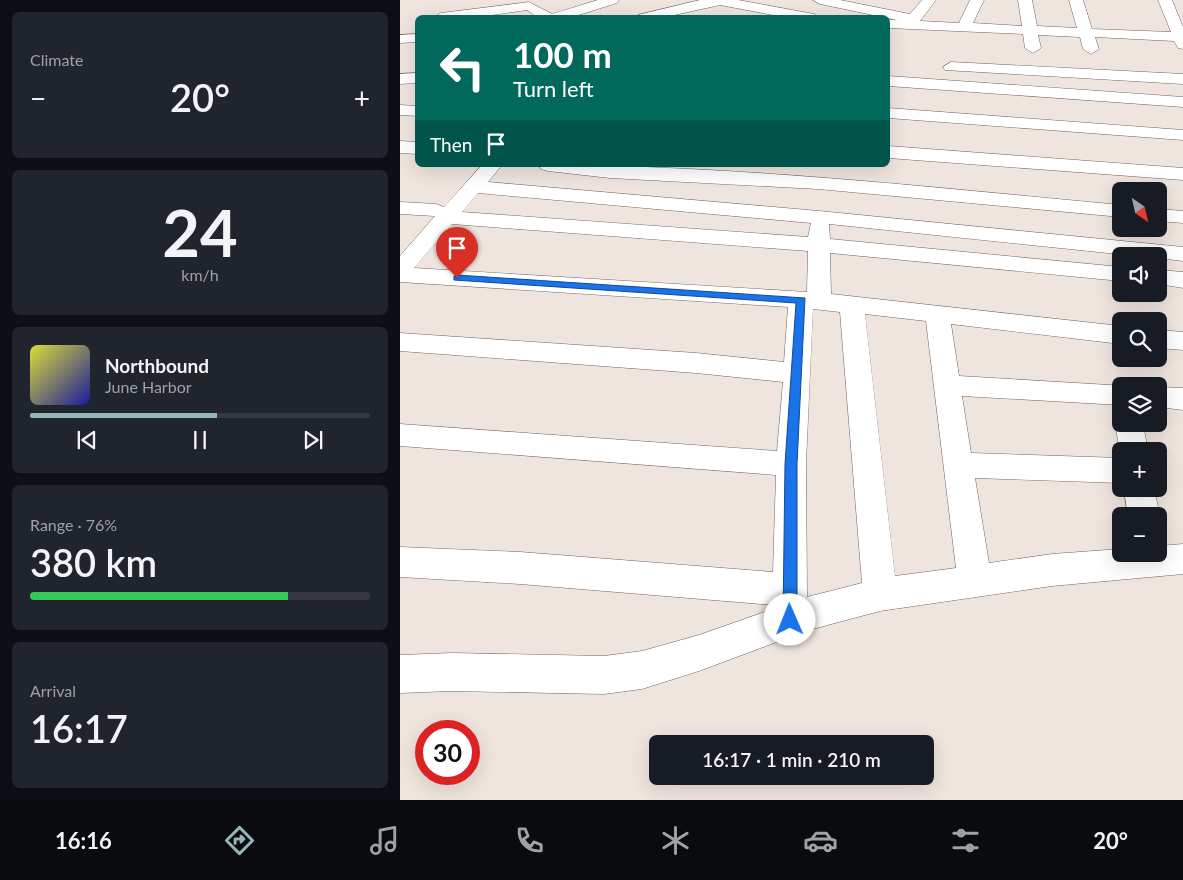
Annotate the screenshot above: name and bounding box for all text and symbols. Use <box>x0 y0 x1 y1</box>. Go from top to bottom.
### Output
text: 100 m <box>513 33 612 75</box>
icon: left <box>430 35 495 100</box>
text: Climate <box>30 50 83 69</box>
text: 20° <box>170 74 230 120</box>
text: Turn left <box>513 75 594 102</box>
text: − <box>30 81 46 115</box>
text: + <box>354 81 370 115</box>
icon: arrive <box>482 130 510 158</box>
text: Then <box>430 133 472 156</box>
north arrow <box>1112 182 1168 238</box>
map controls <box>1112 182 1167 562</box>
text: 24 <box>162 193 238 271</box>
pin <box>436 227 478 278</box>
icon: arrive <box>443 234 471 262</box>
button: sound <box>1112 247 1167 302</box>
text: km/h <box>181 265 219 284</box>
button: search <box>1112 312 1167 367</box>
text: Northbound <box>105 354 209 377</box>
text: June Harbor <box>105 377 192 396</box>
button: layers <box>1112 377 1167 432</box>
icon: previous <box>73 426 101 454</box>
icon: pause <box>186 426 214 454</box>
icon: next <box>299 426 327 454</box>
button: + <box>1112 442 1167 497</box>
button: − <box>1112 507 1167 562</box>
text: Range · 76% <box>30 515 117 534</box>
text: 380 km <box>30 539 157 585</box>
position arrow <box>763 593 815 645</box>
text: Arrival <box>30 681 76 700</box>
text: 16:17 <box>30 705 128 751</box>
speed limit sign: 30 <box>415 720 480 785</box>
text: 16:17 · 1 min · 210 m <box>702 748 881 771</box>
icon: directions <box>222 823 257 858</box>
icon: music <box>367 823 402 858</box>
icon: phone <box>512 823 547 858</box>
icon: climate <box>658 823 693 858</box>
icon: car <box>803 823 838 858</box>
icon: filters <box>948 823 983 858</box>
text: 16:16 <box>55 827 112 854</box>
text: 20° <box>1093 827 1128 854</box>

